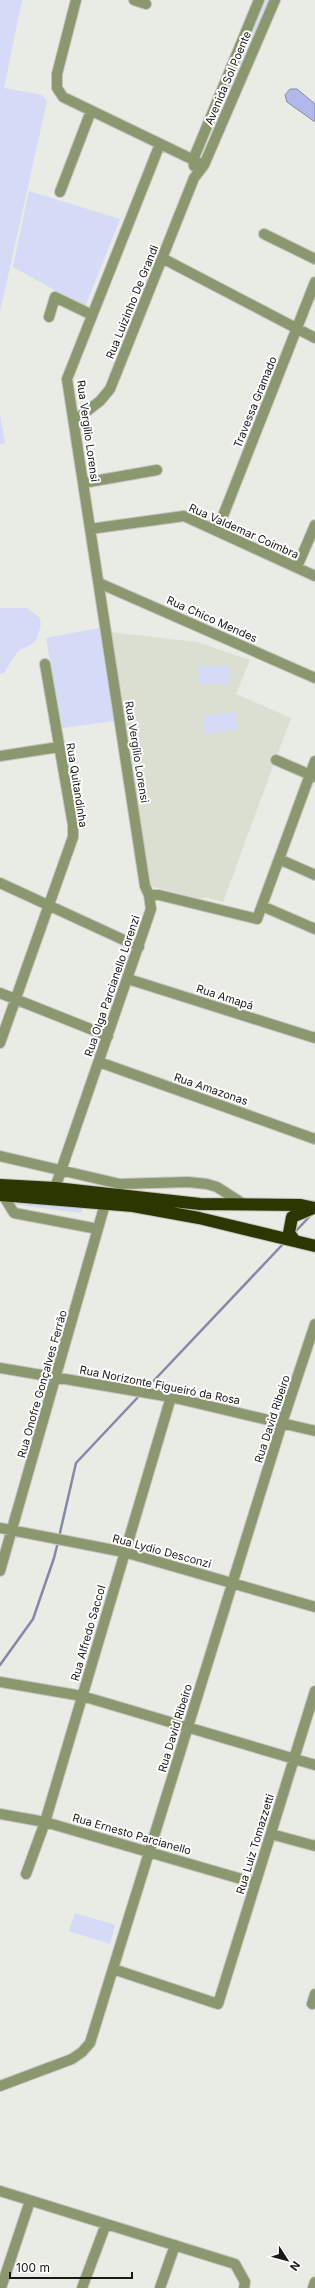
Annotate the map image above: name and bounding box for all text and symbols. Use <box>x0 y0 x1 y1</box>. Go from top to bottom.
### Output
street label: Avenida Sol Poente <box>202 29 254 127</box>
street label: Rua Luizinho De Grandi <box>103 243 161 361</box>
street label: Travessa Gramado <box>230 354 280 450</box>
street label: Rua Vergílio Lorensi <box>74 379 102 483</box>
street label: Rua Valdemar Coimbra <box>187 500 301 562</box>
street label: Rua Chico Mendes <box>164 593 260 645</box>
street label: Rua Vergílio Lorensi <box>122 700 152 804</box>
street label: Rua Quitandinha <box>63 742 91 828</box>
street label: Rua Olga Parcianello Lorenzi <box>81 913 143 1059</box>
street label: Rua Amapá <box>195 981 255 1013</box>
street label: Rua Amazonas <box>172 1070 250 1108</box>
street label: Rua Onofre Gonçalves Ferrão <box>14 1308 70 1460</box>
street label: Rua Norizonte Figueiró da Rosa <box>78 1363 242 1407</box>
street label: Rua David Ribeiro <box>251 1373 293 1465</box>
street label: Rua Lydio Desconzi <box>111 1531 213 1571</box>
street label: Rua Alfredo Saccol <box>68 1583 108 1683</box>
street label: Rua David Ribeiro <box>155 1682 195 1774</box>
street label: Rua Luiz Tomazzetti <box>233 1792 277 1896</box>
street label: Rua Ernesto Parcianello <box>71 1810 193 1858</box>
north arrow <box>267 2240 307 2280</box>
scale bar <box>10 2254 132 2280</box>
text: N <box>287 2258 303 2273</box>
text: 100 m <box>16 2260 50 2275</box>

